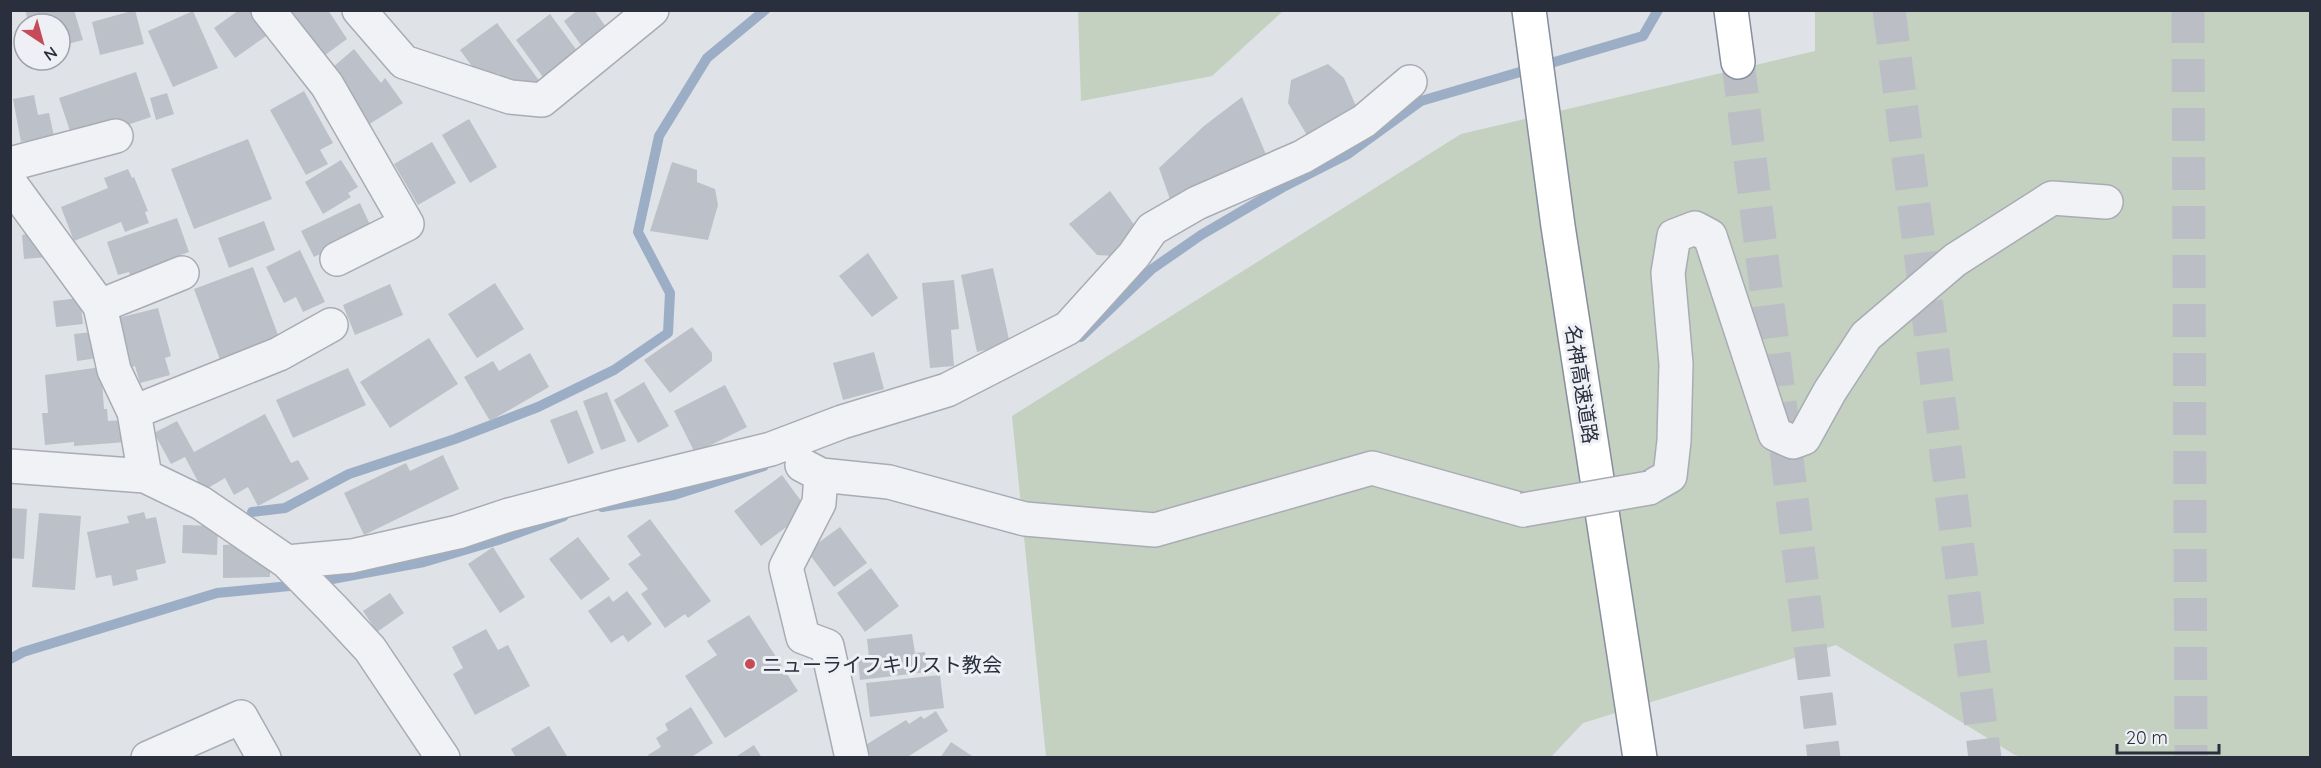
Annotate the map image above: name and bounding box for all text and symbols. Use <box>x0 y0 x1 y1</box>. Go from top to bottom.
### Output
north arrow <box>12 12 72 72</box>
text: N <box>40 43 61 66</box>
street label: 名神高速道路 <box>1560 323 1604 445</box>
place label: ニューライフキリスト教会 <box>762 652 1002 677</box>
marker: ニューライフキリスト教会 <box>743 657 757 671</box>
scale bar <box>2117 717 2219 755</box>
text: 20 m <box>2126 726 2168 749</box>

